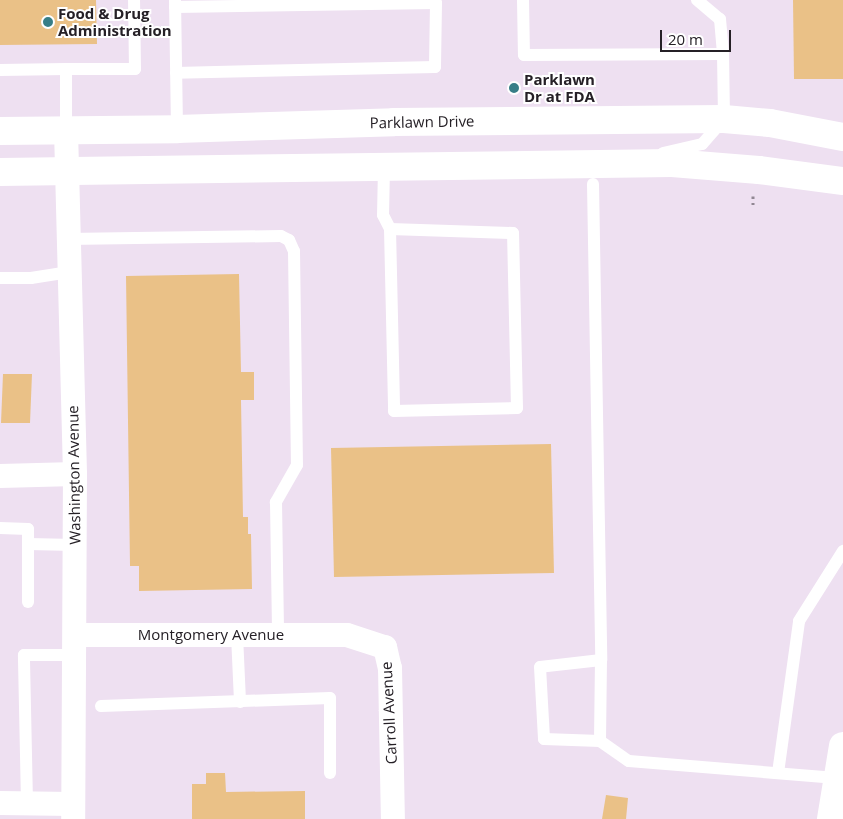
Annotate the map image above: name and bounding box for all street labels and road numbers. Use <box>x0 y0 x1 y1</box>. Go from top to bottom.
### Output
street label: Parklawn Drive <box>369 112 475 132</box>
street label: Washington Avenue <box>64 405 84 545</box>
street label: Montgomery Avenue <box>138 626 284 644</box>
street label: Carroll Avenue <box>377 661 401 765</box>

